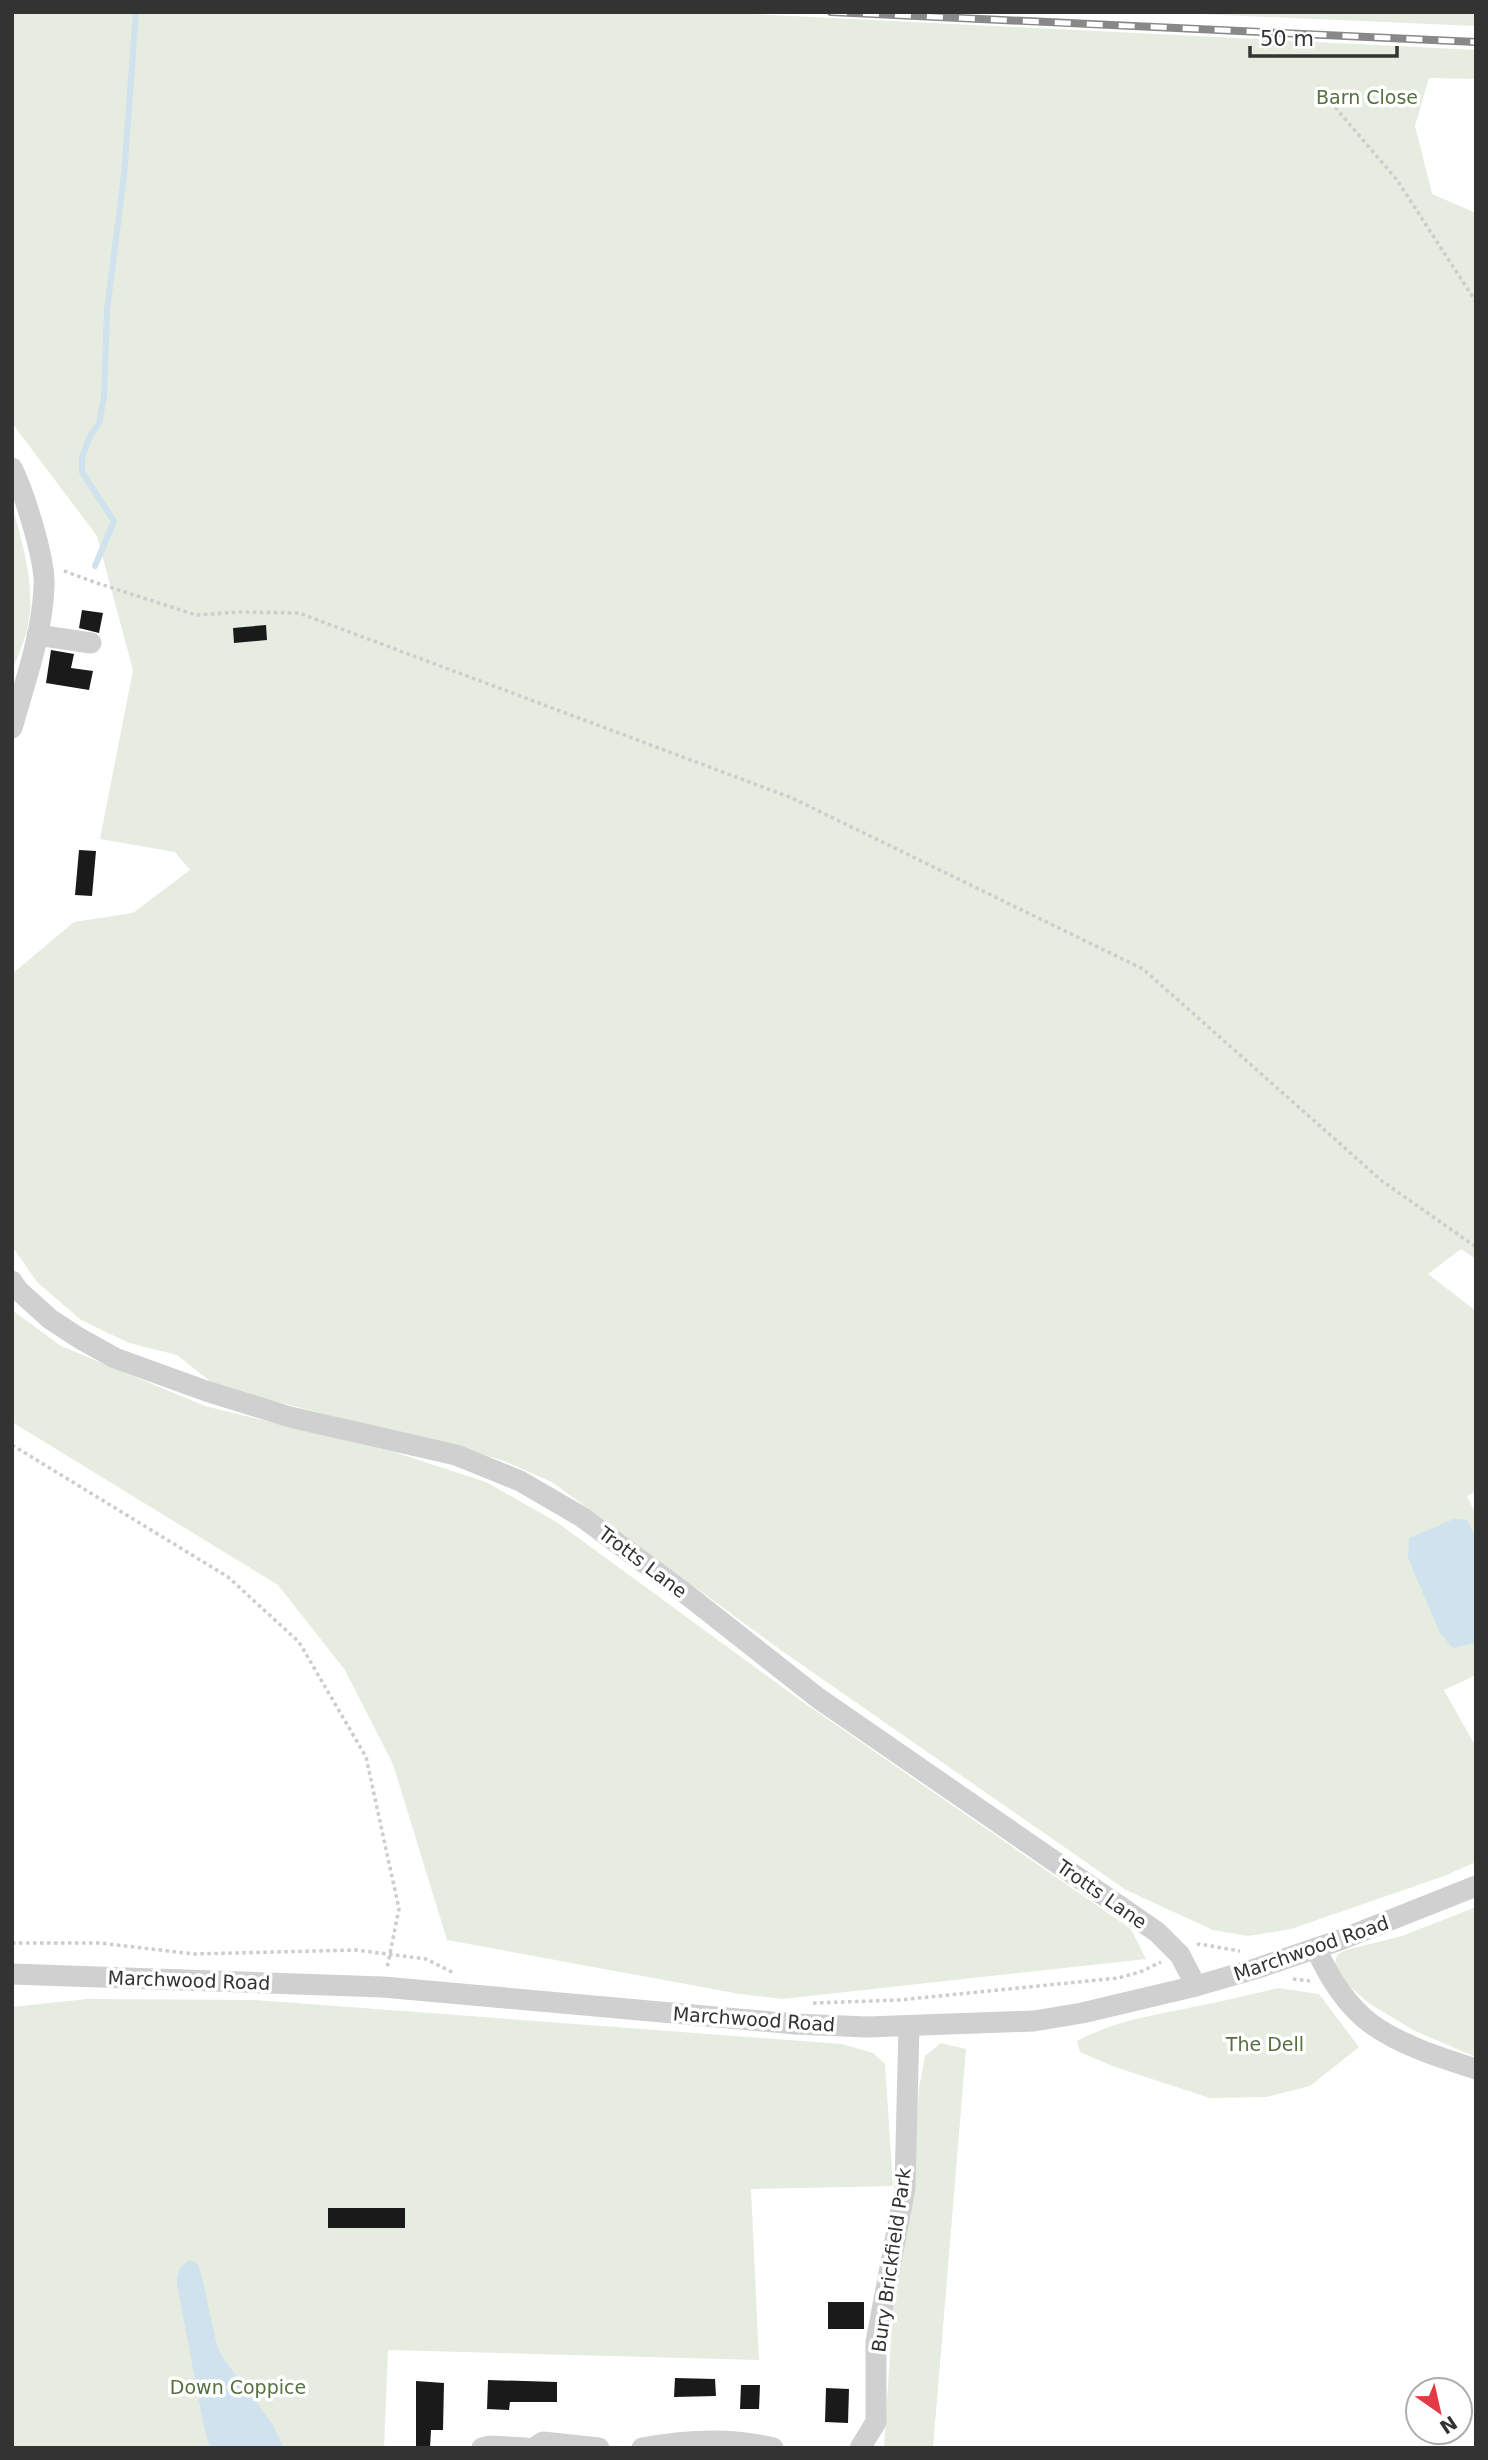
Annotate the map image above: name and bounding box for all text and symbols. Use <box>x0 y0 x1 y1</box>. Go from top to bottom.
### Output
scale bar <box>1250 14 1397 58</box>
text: 50 m <box>1260 27 1314 51</box>
park label: Barn Close <box>1316 86 1418 108</box>
street label: Trotts Lane <box>594 1521 691 1602</box>
street label: Trotts Lane <box>1052 1854 1151 1933</box>
street label: Marchwood Road <box>1231 1911 1391 1985</box>
street label: Marchwood Road <box>107 1966 271 1994</box>
street label: Marchwood Road <box>672 2002 836 2036</box>
park label: The Dell <box>1225 2033 1304 2055</box>
street label: Bury Brickfield Park <box>867 2166 915 2354</box>
park label: Down Coppice <box>170 2376 306 2398</box>
north arrow <box>1404 2376 1474 2446</box>
text: N <box>1436 2412 1461 2439</box>

